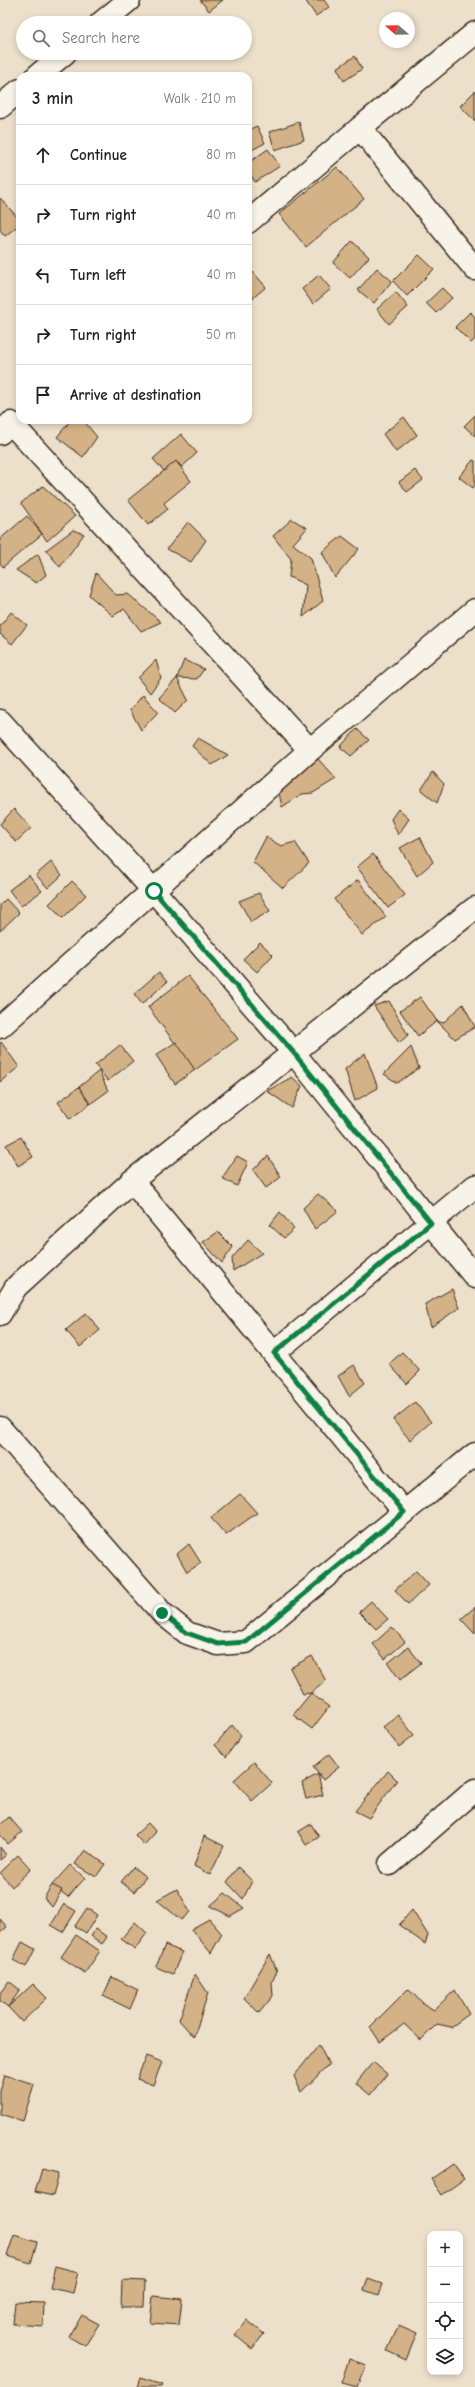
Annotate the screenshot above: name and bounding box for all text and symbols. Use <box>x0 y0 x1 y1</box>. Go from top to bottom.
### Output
north arrow <box>379 12 415 48</box>
search box <box>16 16 252 60</box>
icon: search <box>30 27 52 49</box>
text: Search here <box>62 29 140 47</box>
text: 3 min <box>32 89 73 108</box>
text: Walk · 210 m <box>164 91 236 106</box>
icon: ahead <box>32 144 54 166</box>
text: Continue <box>70 146 127 164</box>
text: 80 m <box>206 147 236 162</box>
icon: right <box>32 204 54 226</box>
text: Turn right <box>70 206 136 224</box>
text: 40 m <box>207 207 236 222</box>
icon: left <box>32 264 54 286</box>
text: Turn left <box>70 266 126 284</box>
text: 40 m <box>207 267 236 282</box>
icon: right <box>32 324 54 346</box>
text: Turn right <box>70 326 136 344</box>
text: 50 m <box>206 327 236 342</box>
icon: arrive <box>32 384 54 406</box>
text: Arrive at destination <box>70 386 201 404</box>
route start <box>145 882 163 900</box>
route end <box>153 1604 171 1622</box>
map controls <box>427 2231 463 2375</box>
button: + <box>427 2231 463 2267</box>
button: − <box>427 2267 463 2303</box>
button: locate <box>427 2303 463 2339</box>
button: layers <box>427 2339 463 2375</box>

